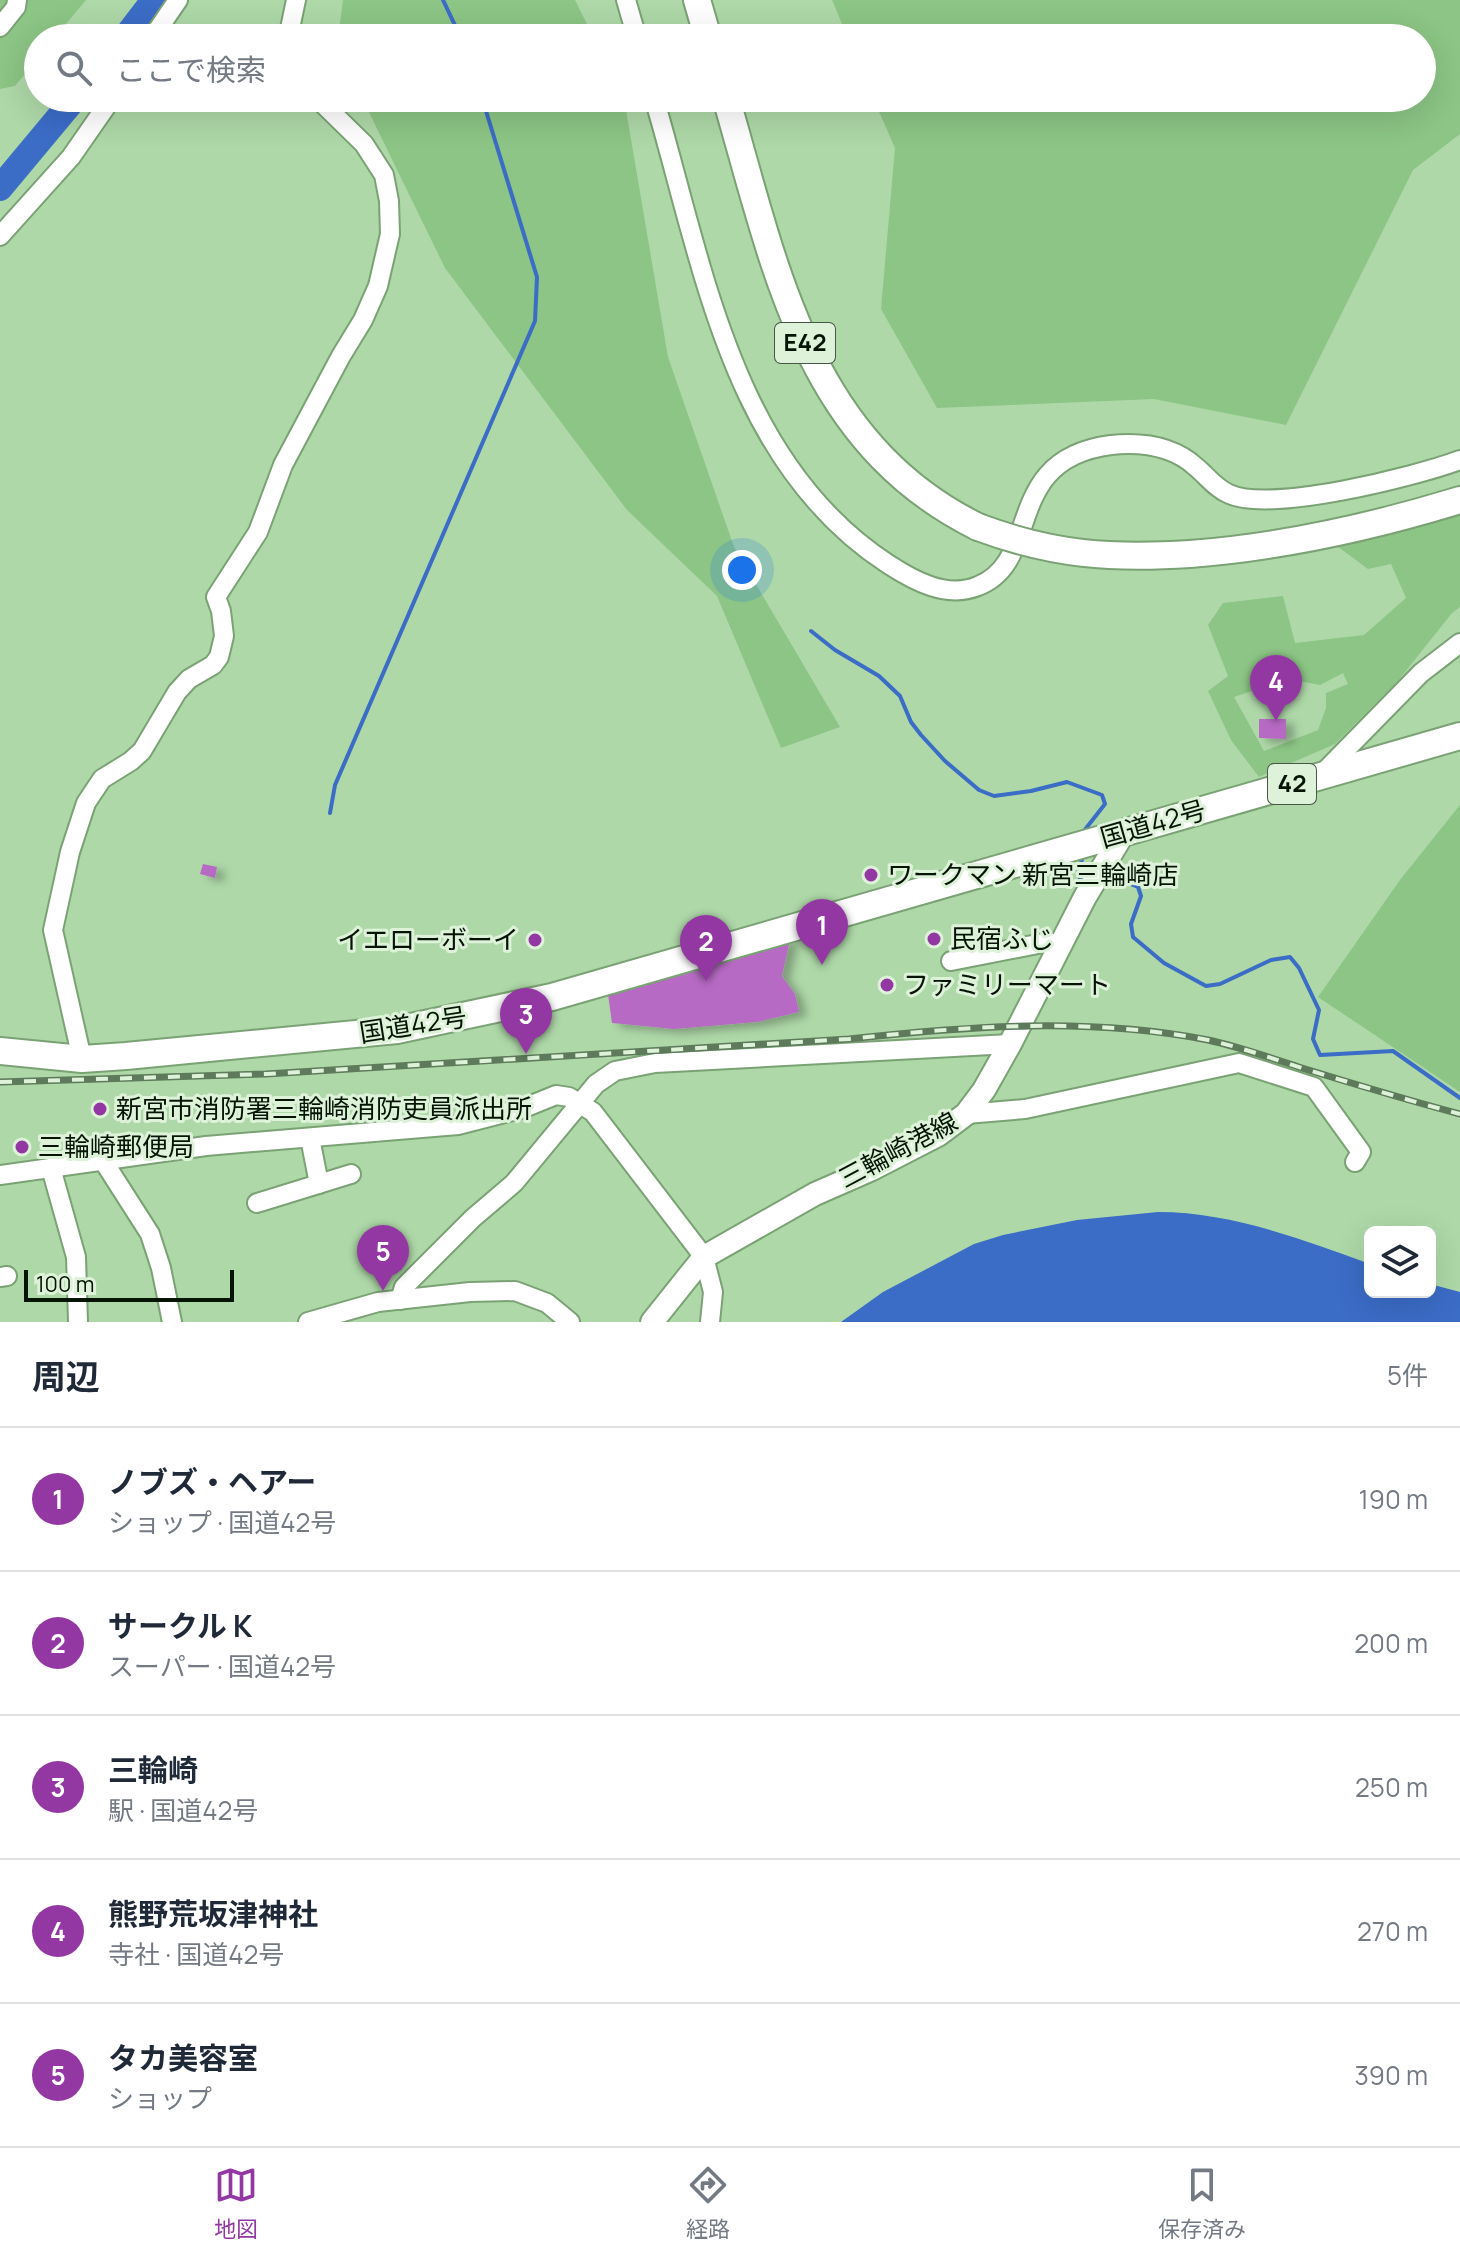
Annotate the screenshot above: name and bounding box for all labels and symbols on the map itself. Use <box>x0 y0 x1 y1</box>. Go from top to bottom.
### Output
road number: E42 <box>775 323 835 363</box>
your location <box>722 550 762 590</box>
pin: 4 <box>1250 655 1302 721</box>
road number: 42 <box>1268 764 1316 804</box>
street label: 国道42号 <box>1096 791 1210 855</box>
place label: ワークマン 新宮三輪崎店 <box>887 856 1178 892</box>
marker: ワークマン 新宮三輪崎店 <box>862 866 880 884</box>
pin: 1 <box>796 899 848 965</box>
pin: 2 <box>680 915 732 981</box>
place label: 民宿ふじ <box>950 920 1054 956</box>
place label: イエローボーイ <box>337 921 519 957</box>
marker: 民宿ふじ <box>925 930 943 948</box>
marker: イエローボーイ <box>526 931 544 949</box>
place label: ファミリーマート <box>903 966 1111 1002</box>
marker: ファミリーマート <box>878 976 896 994</box>
pin: 3 <box>500 988 552 1054</box>
street label: 国道42号 <box>357 998 469 1050</box>
place label: 新宮市消防署三輪崎消防吏員派出所 <box>116 1090 532 1126</box>
marker: 新宮市消防署三輪崎消防吏員派出所 <box>91 1100 109 1118</box>
street label: 三輪崎港線 <box>832 1103 963 1196</box>
place label: 三輪崎郵便局 <box>38 1128 194 1164</box>
marker: 三輪崎郵便局 <box>13 1138 31 1156</box>
pin: 5 <box>357 1225 409 1291</box>
scale bar <box>24 1266 234 1302</box>

